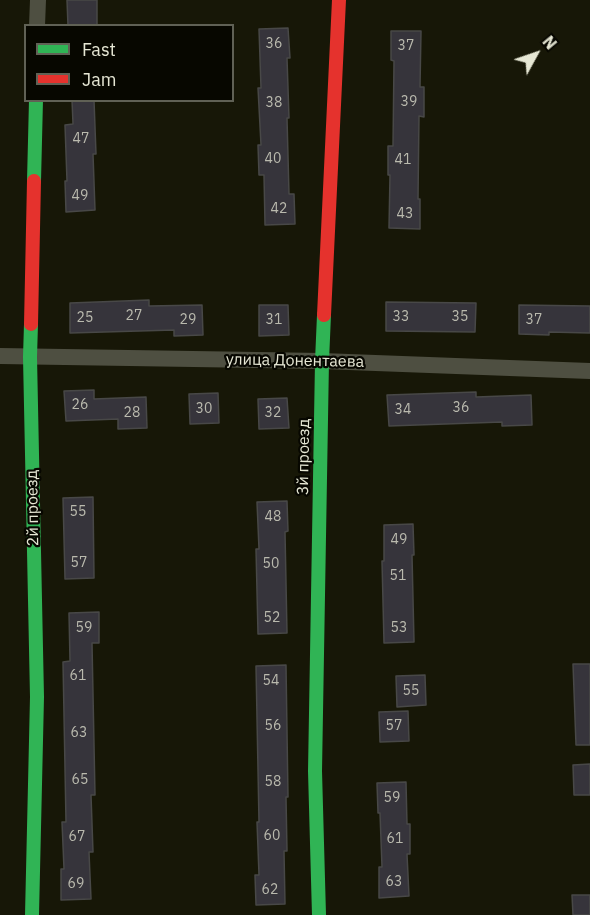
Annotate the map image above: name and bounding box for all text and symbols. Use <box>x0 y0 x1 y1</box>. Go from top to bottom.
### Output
legend <box>24 24 234 102</box>
north arrow <box>506 24 566 84</box>
text: N <box>538 32 561 53</box>
house number: 36 <box>266 36 282 52</box>
text: Fast <box>82 38 116 61</box>
house number: 37 <box>398 38 414 54</box>
text: Jam <box>82 68 117 91</box>
house number: 39 <box>401 94 417 110</box>
house number: 38 <box>266 95 282 111</box>
house number: 47 <box>73 131 89 147</box>
house number: 40 <box>265 151 281 167</box>
house number: 41 <box>395 152 411 168</box>
house number: 49 <box>72 188 88 204</box>
house number: 42 <box>271 201 287 217</box>
house number: 43 <box>397 206 413 222</box>
house number: 27 <box>126 308 142 324</box>
house number: 33 <box>393 309 409 325</box>
house number: 35 <box>452 309 468 325</box>
house number: 25 <box>77 310 93 326</box>
house number: 29 <box>180 312 196 328</box>
house number: 31 <box>266 312 282 328</box>
house number: 37 <box>526 312 542 328</box>
street label: улица Донентаева <box>226 350 364 372</box>
house number: 26 <box>72 397 88 413</box>
house number: 36 <box>453 400 469 416</box>
house number: 30 <box>196 401 212 417</box>
house number: 34 <box>395 402 411 418</box>
house number: 28 <box>124 405 140 421</box>
house number: 32 <box>265 405 281 421</box>
street label: 3й проезд <box>294 419 314 495</box>
street label: 2й проезд <box>23 470 43 546</box>
house number: 55 <box>70 504 86 520</box>
house number: 48 <box>265 509 281 525</box>
house number: 49 <box>391 532 407 548</box>
house number: 57 <box>71 555 87 571</box>
house number: 50 <box>263 556 279 572</box>
house number: 51 <box>390 568 406 584</box>
house number: 52 <box>264 610 280 626</box>
house number: 59 <box>76 620 92 636</box>
house number: 53 <box>391 620 407 636</box>
house number: 61 <box>70 668 86 684</box>
house number: 54 <box>263 673 279 689</box>
house number: 55 <box>403 683 419 699</box>
house number: 56 <box>265 718 281 734</box>
house number: 57 <box>386 718 402 734</box>
house number: 63 <box>71 725 87 741</box>
house number: 65 <box>72 772 88 788</box>
house number: 58 <box>265 774 281 790</box>
house number: 59 <box>384 790 400 806</box>
house number: 60 <box>264 828 280 844</box>
house number: 67 <box>69 829 85 845</box>
house number: 61 <box>387 831 403 847</box>
house number: 63 <box>386 874 402 890</box>
house number: 69 <box>68 876 84 892</box>
house number: 62 <box>262 882 278 898</box>

